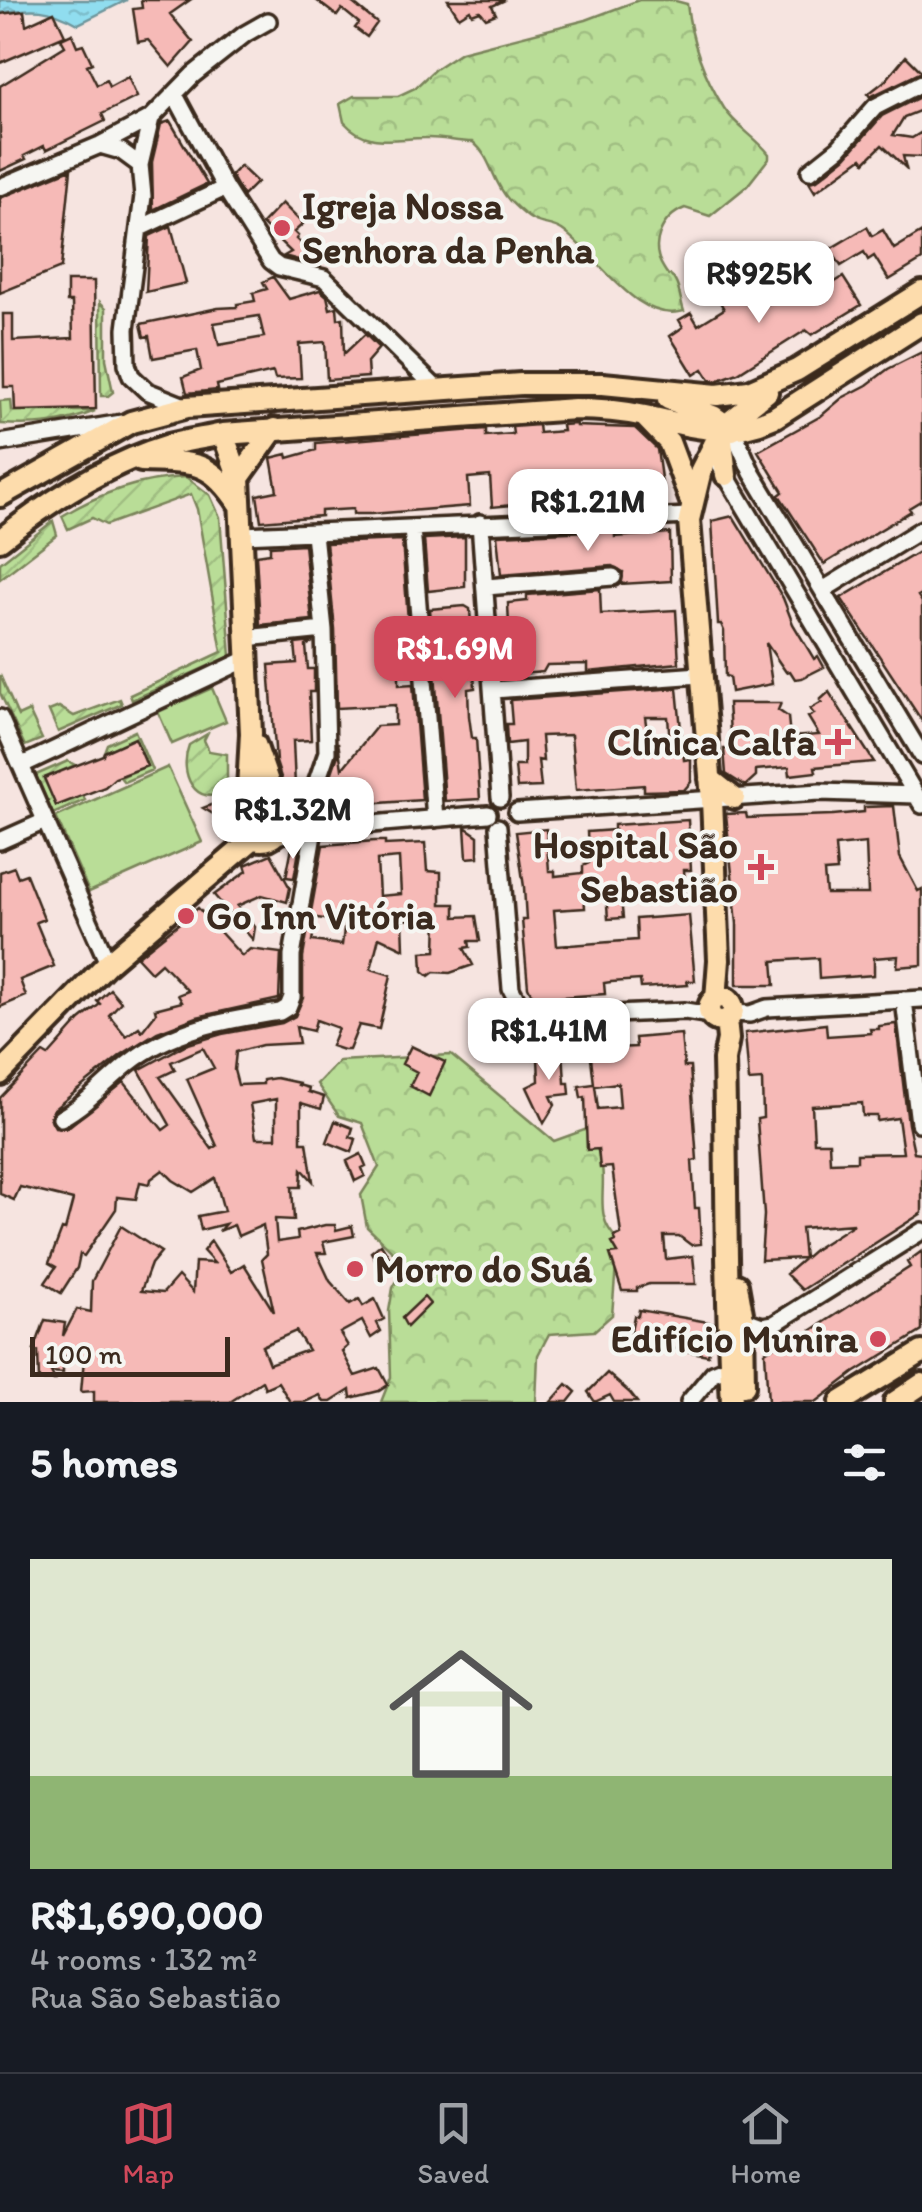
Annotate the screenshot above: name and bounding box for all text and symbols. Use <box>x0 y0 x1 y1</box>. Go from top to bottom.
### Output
place label: Igreja Nossa Senhora da Penha <box>302 183 595 273</box>
marker: Igreja Nossa Senhora da Penha <box>271 217 293 239</box>
pin: R$925K <box>678 241 840 326</box>
text: R$925K <box>706 254 812 292</box>
pin: R$1.21M <box>496 469 680 554</box>
text: R$1.21M <box>530 482 646 520</box>
pin: R$1.69M <box>363 616 547 701</box>
text: R$1.69M <box>396 629 514 667</box>
place label: Clínica Calfa <box>607 719 816 765</box>
marker: Clínica Calfa <box>825 729 851 755</box>
pin: R$1.32M <box>201 777 385 862</box>
text: R$1.32M <box>234 790 352 828</box>
place label: Hospital São Sebastião <box>533 822 738 912</box>
marker: Hospital São Sebastião <box>748 854 774 880</box>
place label: Go Inn Vitória <box>206 893 435 939</box>
marker: Go Inn Vitória <box>175 905 197 927</box>
pin: R$1.41M <box>457 998 641 1083</box>
text: R$1.41M <box>490 1011 608 1049</box>
place label: Morro do Suá <box>375 1246 592 1292</box>
marker: Morro do Suá <box>344 1258 366 1280</box>
place label: Edifício Munira <box>611 1316 858 1362</box>
marker: Edifício Munira <box>867 1328 889 1350</box>
scale bar <box>30 1332 230 1376</box>
text: 100 m <box>45 1337 122 1371</box>
icon: filters <box>837 1435 892 1490</box>
text: 5 homes <box>30 1437 178 1488</box>
icon: home <box>371 1624 551 1804</box>
text: R$1,690,000 <box>30 1889 264 1940</box>
text: 4 rooms · 132 m² <box>30 1940 257 1978</box>
text: Rua São Sebastião <box>30 1978 281 2016</box>
tab: Map <box>121 2096 176 2190</box>
tab: Saved <box>417 2096 489 2190</box>
tab: Home <box>731 2096 801 2190</box>

